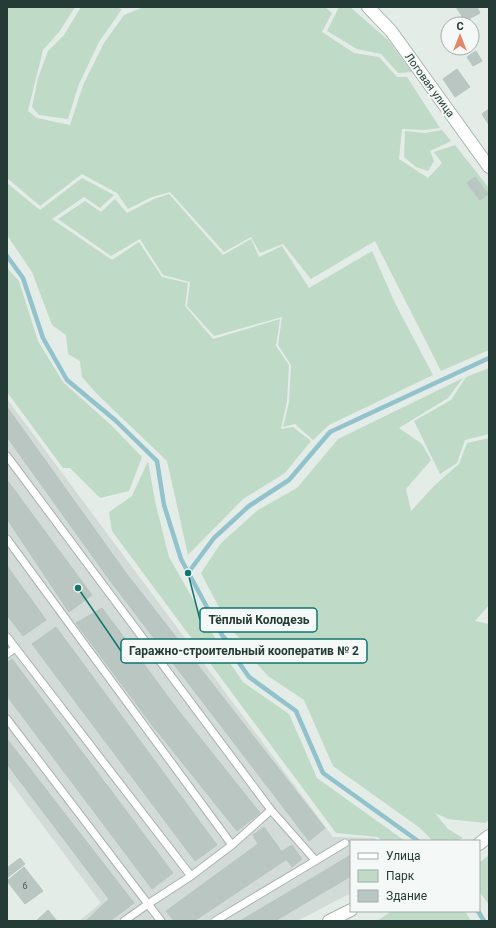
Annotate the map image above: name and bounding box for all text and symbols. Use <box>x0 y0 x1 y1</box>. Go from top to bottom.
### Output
north arrow <box>440 16 480 56</box>
text: С <box>456 20 464 33</box>
street label: Логовая улица <box>402 51 457 120</box>
callout: Тёплый Колодезь <box>200 608 317 632</box>
text: Тёплый Колодезь <box>208 613 310 627</box>
callout: Гаражно-строительный кооператив № 2 <box>121 639 367 663</box>
text: Гаражно-строительный кооператив № 2 <box>129 644 359 658</box>
legend <box>350 840 480 912</box>
text: Улица <box>386 849 421 863</box>
text: Парк <box>386 869 415 883</box>
house number: 6 <box>22 881 28 891</box>
text: Здание <box>386 889 427 903</box>

